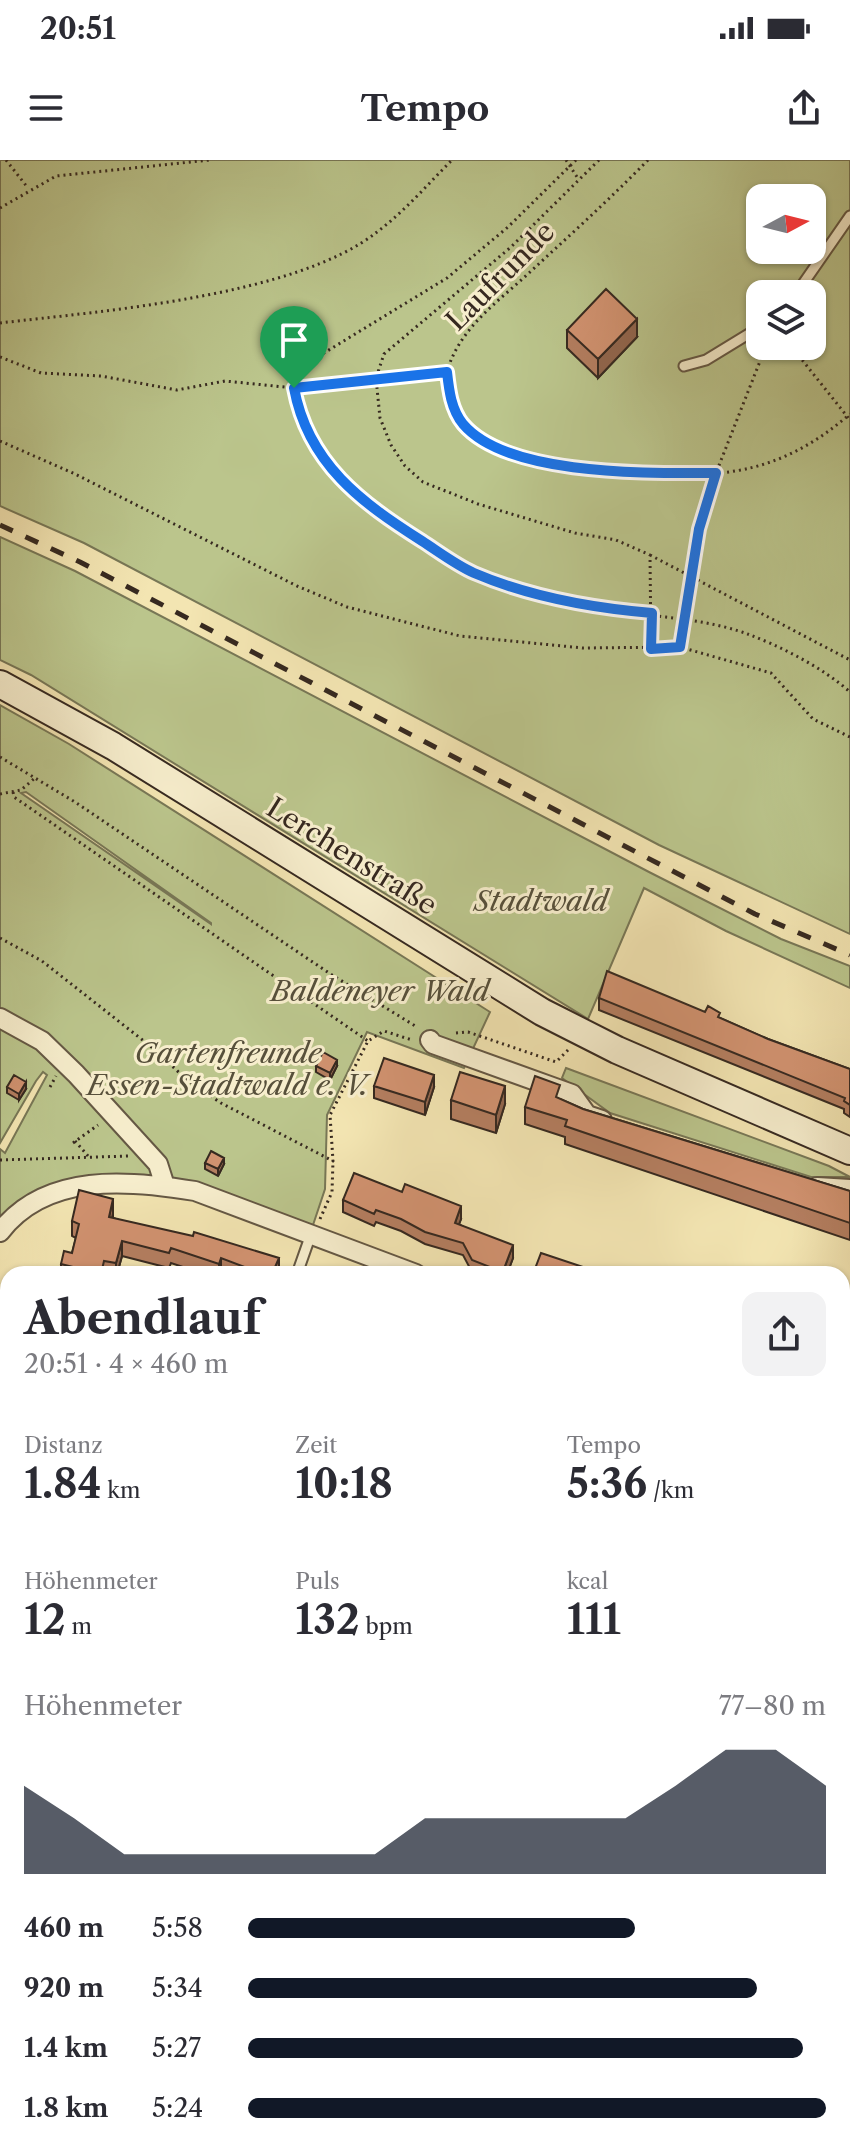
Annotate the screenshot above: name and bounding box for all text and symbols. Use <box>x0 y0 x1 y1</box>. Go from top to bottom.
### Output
text: 20:51 <box>40 10 116 47</box>
icon: menu <box>24 86 68 130</box>
text: Tempo <box>361 86 489 130</box>
icon: share <box>782 86 826 130</box>
north arrow <box>746 184 826 264</box>
map controls <box>746 184 826 360</box>
street label: Laufrunde <box>439 215 561 337</box>
button: layers <box>746 280 826 360</box>
pin <box>260 306 328 388</box>
icon: arrive <box>272 318 316 362</box>
street label: Lerchenstraße <box>261 790 443 922</box>
park label: Stadtwald <box>472 884 611 918</box>
park label: Baldeneyer Wald <box>269 974 493 1008</box>
park label: Gartenfreunde Essen-Stadtwald e. V. <box>85 1036 372 1102</box>
text: Abendlauf <box>24 1291 261 1345</box>
button: share <box>742 1292 826 1376</box>
text: 20:51 · 4 × 460 m <box>24 1348 228 1380</box>
text: Distanz <box>24 1432 102 1459</box>
text: Zeit <box>295 1432 337 1459</box>
text: Tempo <box>567 1432 641 1459</box>
text: 1.84 <box>24 1459 101 1508</box>
text: 10:18 <box>295 1459 393 1508</box>
text: 5:36 <box>567 1459 647 1508</box>
text: km <box>101 1477 140 1504</box>
text: /km <box>647 1477 694 1504</box>
text: Höhenmeter <box>24 1568 158 1595</box>
text: Puls <box>295 1568 340 1595</box>
text: kcal <box>567 1568 608 1595</box>
text: 12 <box>24 1595 66 1644</box>
text: 132 <box>295 1595 360 1644</box>
text: 111 <box>567 1595 621 1644</box>
text: m <box>66 1613 92 1640</box>
text: bpm <box>360 1613 413 1640</box>
text: Höhenmeter <box>24 1690 182 1722</box>
text: 77–80 m <box>719 1690 826 1722</box>
text: 460 m <box>24 1912 104 1944</box>
text: 5:58 <box>152 1912 203 1944</box>
text: 920 m <box>24 1972 104 2004</box>
text: 5:34 <box>152 1972 203 2004</box>
text: 1.4 km <box>24 2032 108 2064</box>
text: 5:27 <box>152 2032 201 2064</box>
text: 1.8 km <box>24 2092 108 2124</box>
text: 5:24 <box>152 2092 203 2124</box>

